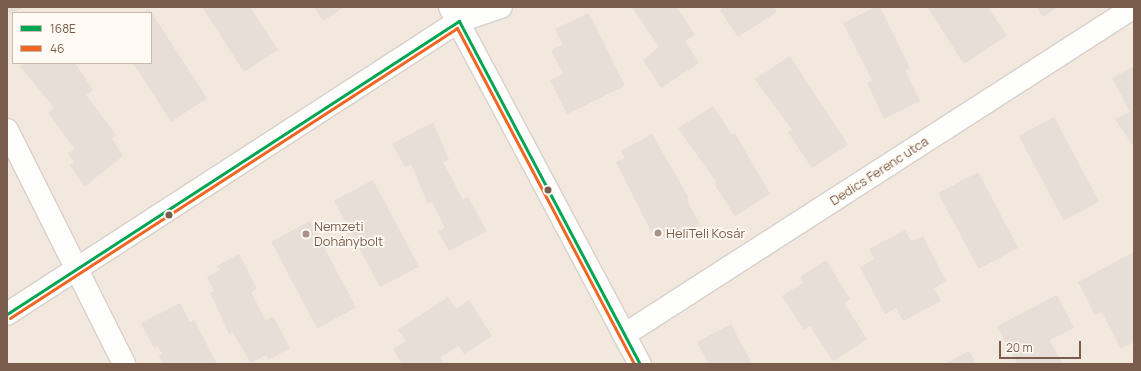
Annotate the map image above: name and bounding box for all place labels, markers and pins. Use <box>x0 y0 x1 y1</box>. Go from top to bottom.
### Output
unlabelled marker <box>543 185 553 195</box>
unlabelled marker <box>164 210 174 220</box>
place label: Nemzeti Dohánybolt <box>314 219 383 250</box>
place label: HeliTeli Kosár <box>666 225 745 241</box>
marker: HeliTeli Kosár <box>653 228 663 238</box>
marker: Nemzeti Dohánybolt <box>301 229 311 239</box>

